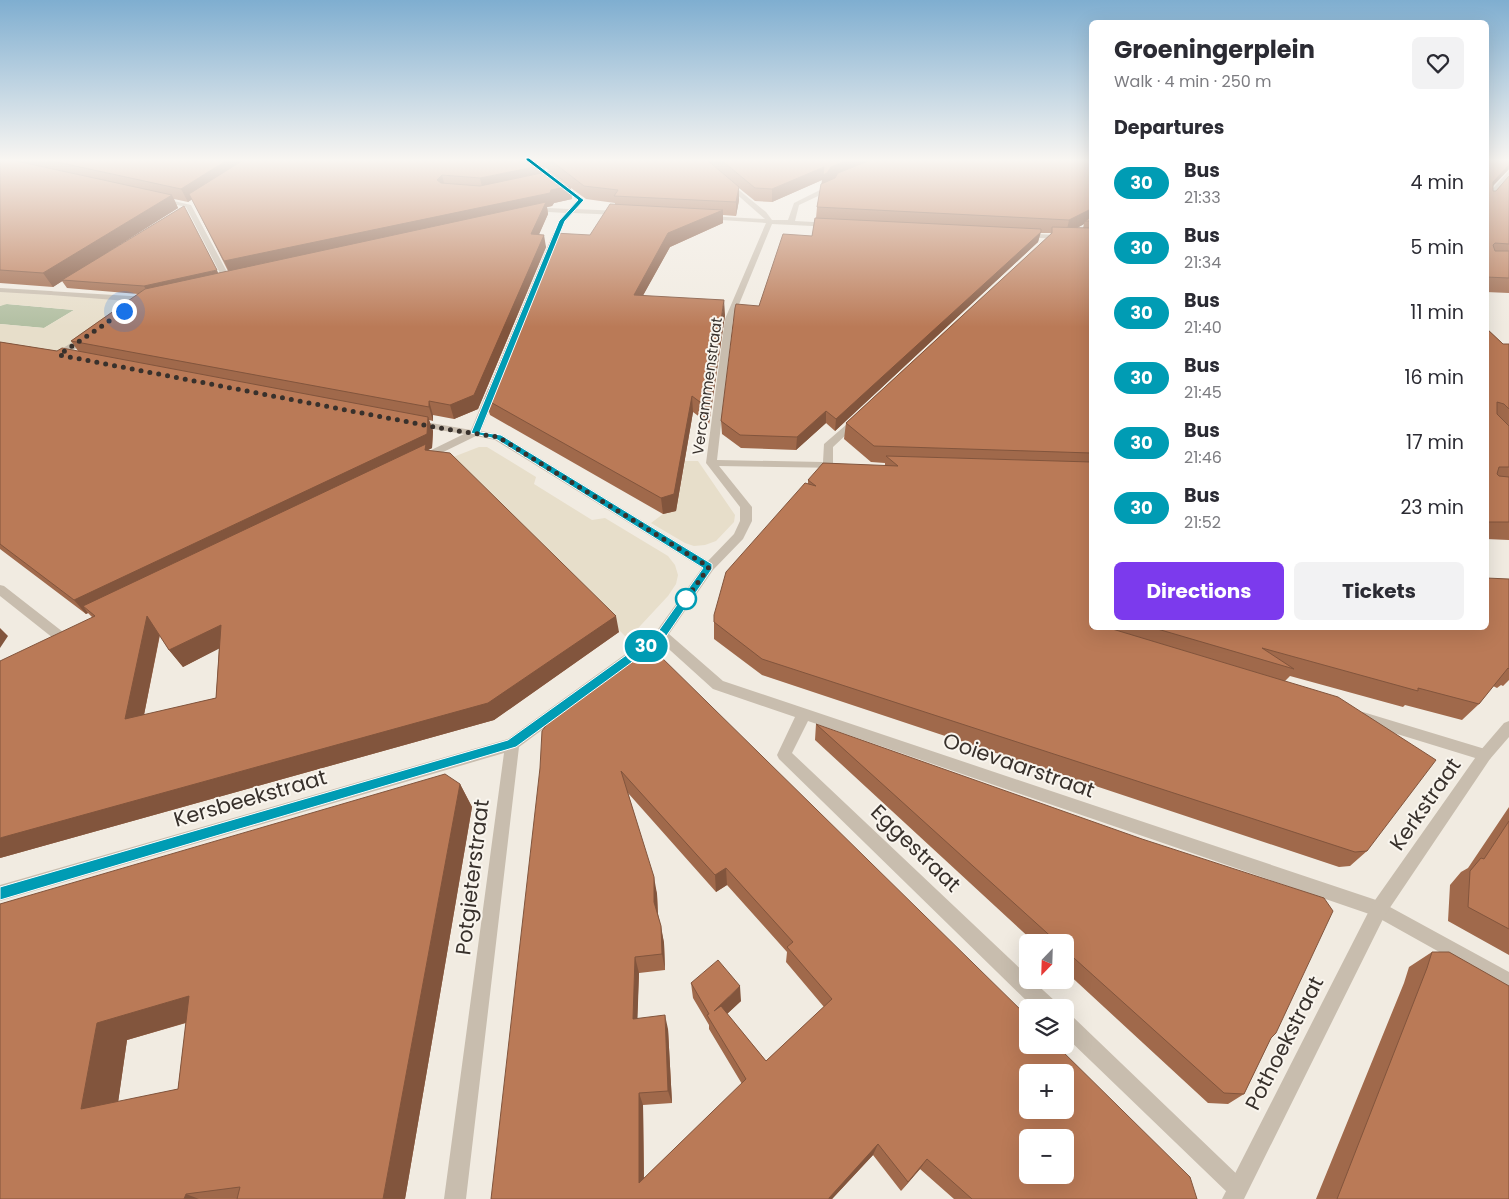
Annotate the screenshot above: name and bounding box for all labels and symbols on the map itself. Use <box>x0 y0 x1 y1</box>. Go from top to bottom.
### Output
your location <box>112 299 137 324</box>
street label: Vercammenstraat <box>687 316 727 456</box>
unlabelled marker <box>675 588 697 610</box>
line badge: 30 <box>624 630 668 662</box>
street label: Ooievaarstraat <box>939 725 1099 805</box>
street label: Kerkstraat <box>1383 752 1467 856</box>
street label: Kersbeekstraat <box>170 762 330 834</box>
street label: Potgieterstraat <box>448 798 496 956</box>
street label: Eggestraat <box>865 798 967 898</box>
north arrow <box>1019 934 1074 989</box>
street label: Pothoekstraat <box>1238 971 1330 1115</box>

